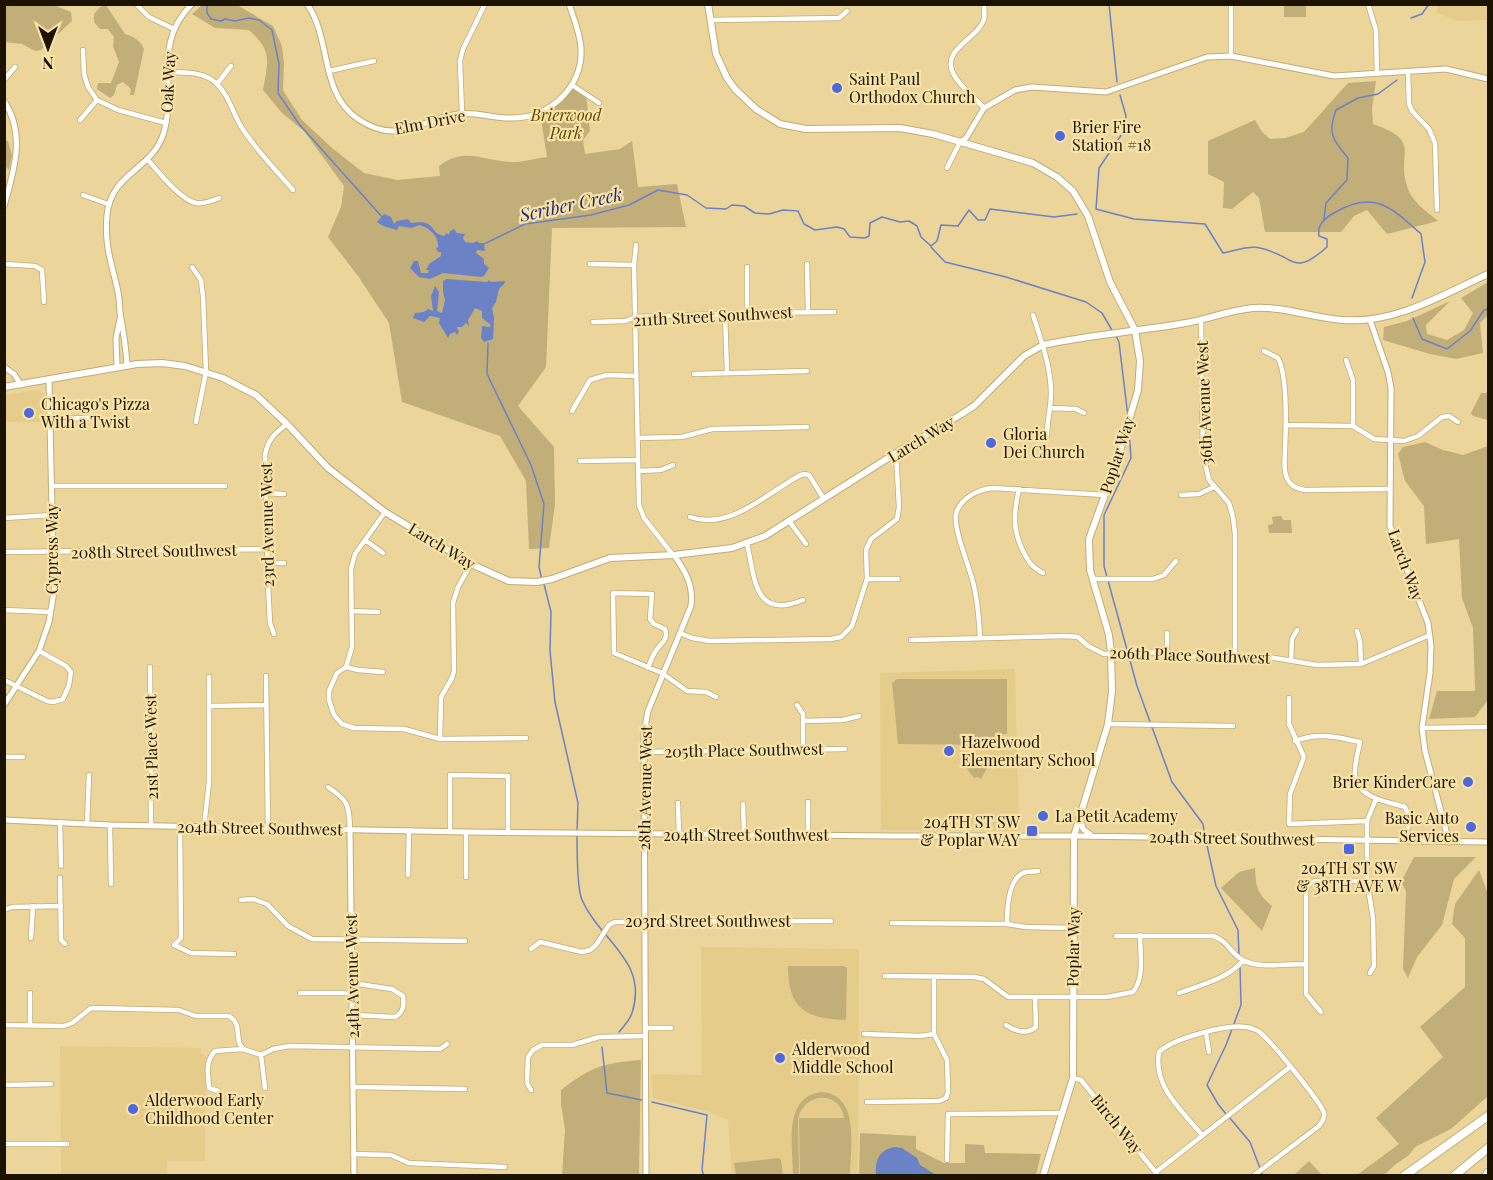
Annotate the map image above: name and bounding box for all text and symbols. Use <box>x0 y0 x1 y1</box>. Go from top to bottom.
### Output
north arrow <box>18 18 78 78</box>
street label: Oak Way <box>155 51 180 113</box>
text: N <box>42 53 54 74</box>
place label: Saint Paul Orthodox Church <box>849 68 976 107</box>
marker: Saint Paul Orthodox Church <box>830 81 844 95</box>
street label: Elm Drive <box>393 104 467 139</box>
park label: Brierwood Park <box>530 104 603 143</box>
place label: Brier Fire Station #18 <box>1072 116 1151 155</box>
marker: Brier Fire Station #18 <box>1053 129 1067 143</box>
water label: Scriber Creek <box>516 181 624 227</box>
street label: 211th Street Southwest <box>633 301 794 330</box>
street label: 36th Avenue West <box>1191 340 1216 466</box>
place label: Chicago's Pizza With a Twist <box>40 393 150 432</box>
marker: Chicago's Pizza With a Twist <box>22 406 36 420</box>
street label: Larch Way <box>883 410 958 467</box>
street label: Poplar Way <box>1094 414 1139 496</box>
place label: Gloria Dei Church <box>1003 423 1086 462</box>
marker: Gloria Dei Church <box>984 436 998 450</box>
street label: 23rd Avenue West <box>255 462 278 588</box>
street label: Cypress Way <box>41 504 62 594</box>
street label: Larch Way <box>405 517 480 574</box>
street label: Larch Way <box>1384 526 1429 603</box>
street label: 208th Street Southwest <box>71 539 238 562</box>
street label: 206th Place Southwest <box>1109 641 1271 668</box>
street label: 21st Place West <box>139 694 162 800</box>
street label: 28th Avenue West <box>633 725 656 851</box>
place label: Hazelwood Elementary School <box>961 731 1096 770</box>
street label: 205th Place Southwest <box>664 738 824 761</box>
marker: Hazelwood Elementary School <box>942 744 956 758</box>
place label: Brier KinderCare <box>1332 771 1456 792</box>
marker: Brier KinderCare <box>1461 775 1475 789</box>
place label: La Petit Academy <box>1055 805 1178 826</box>
place label: Basic Auto Services <box>1385 807 1459 846</box>
marker: La Petit Academy <box>1036 809 1050 823</box>
place label: 204TH ST SW & Poplar WAY <box>920 811 1021 850</box>
street label: 204th Street Southwest <box>177 816 343 839</box>
marker: Basic Auto Services <box>1464 820 1478 834</box>
street label: 204th Street Southwest <box>663 824 829 845</box>
marker: 204TH ST SW & Poplar WAY <box>1025 824 1039 838</box>
street label: 204th Street Southwest <box>1149 826 1315 849</box>
marker: 204TH ST SW & 38TH AVE W <box>1342 842 1356 856</box>
place label: 204TH ST SW & 38TH AVE W <box>1296 857 1402 896</box>
street label: Poplar Way <box>1061 907 1084 987</box>
street label: 203rd Street Southwest <box>625 910 791 931</box>
street label: 24th Avenue West <box>340 913 363 1038</box>
place label: Alderwood Middle School <box>791 1038 894 1077</box>
marker: Alderwood Middle School <box>773 1051 787 1065</box>
place label: Alderwood Early Childhood Center <box>144 1089 274 1128</box>
street label: Birch Way <box>1087 1089 1148 1158</box>
marker: Alderwood Early Childhood Center <box>126 1102 140 1116</box>

